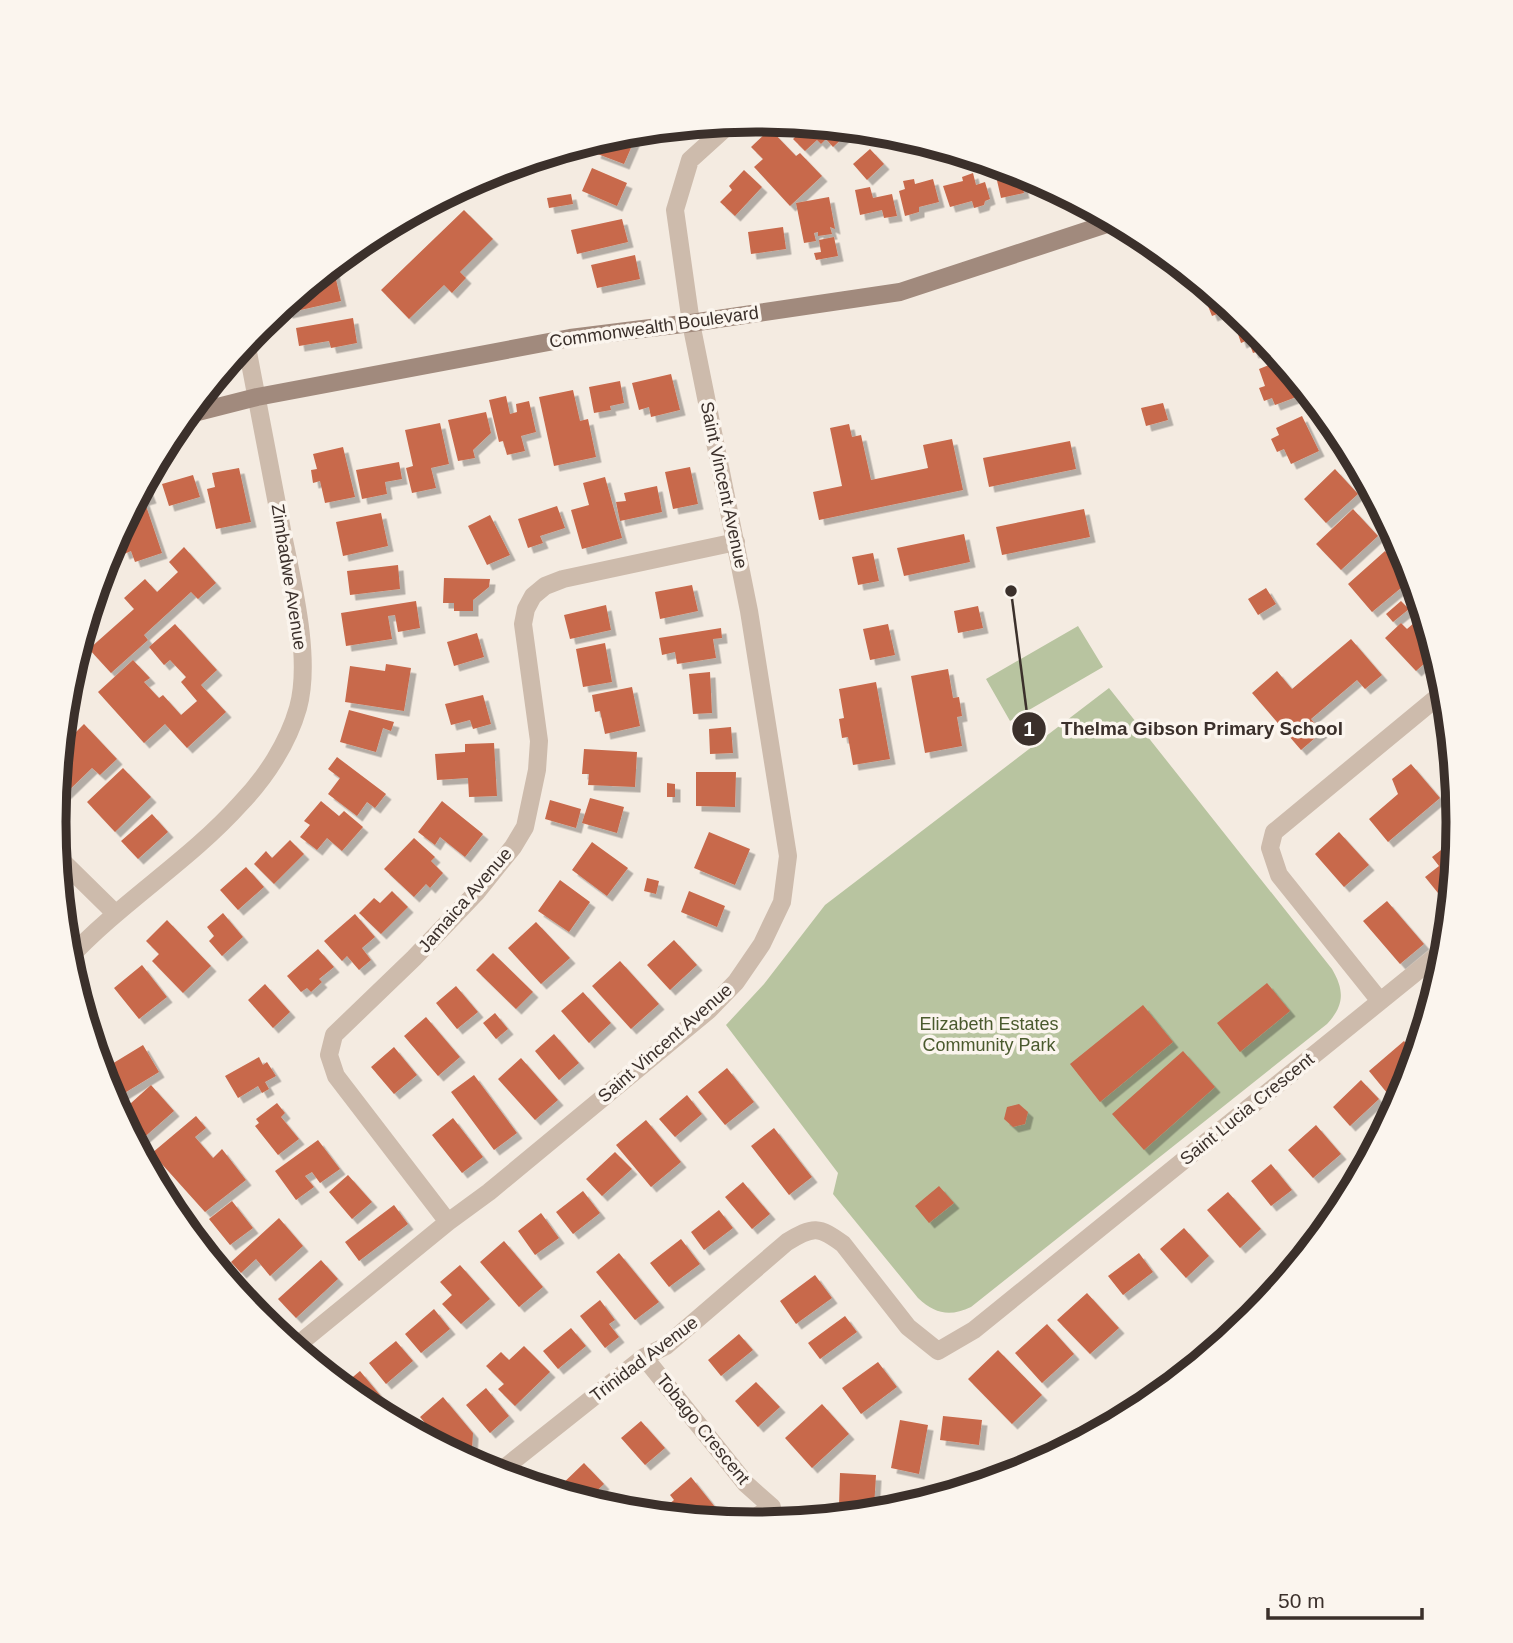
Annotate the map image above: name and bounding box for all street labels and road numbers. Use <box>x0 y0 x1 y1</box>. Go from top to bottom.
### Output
street label: Commonwealth Boulevard <box>548 302 760 352</box>
street label: Saint Vincent Avenue <box>696 400 752 570</box>
street label: Zimbadwe Avenue <box>268 502 310 652</box>
street label: Jamaica Avenue <box>414 844 516 956</box>
street label: Saint Vincent Avenue <box>594 980 736 1106</box>
street label: Saint Lucia Crescent <box>1176 1049 1318 1169</box>
street label: Trinidad Avenue <box>586 1312 702 1406</box>
street label: Tobago Crescent <box>652 1370 754 1488</box>

